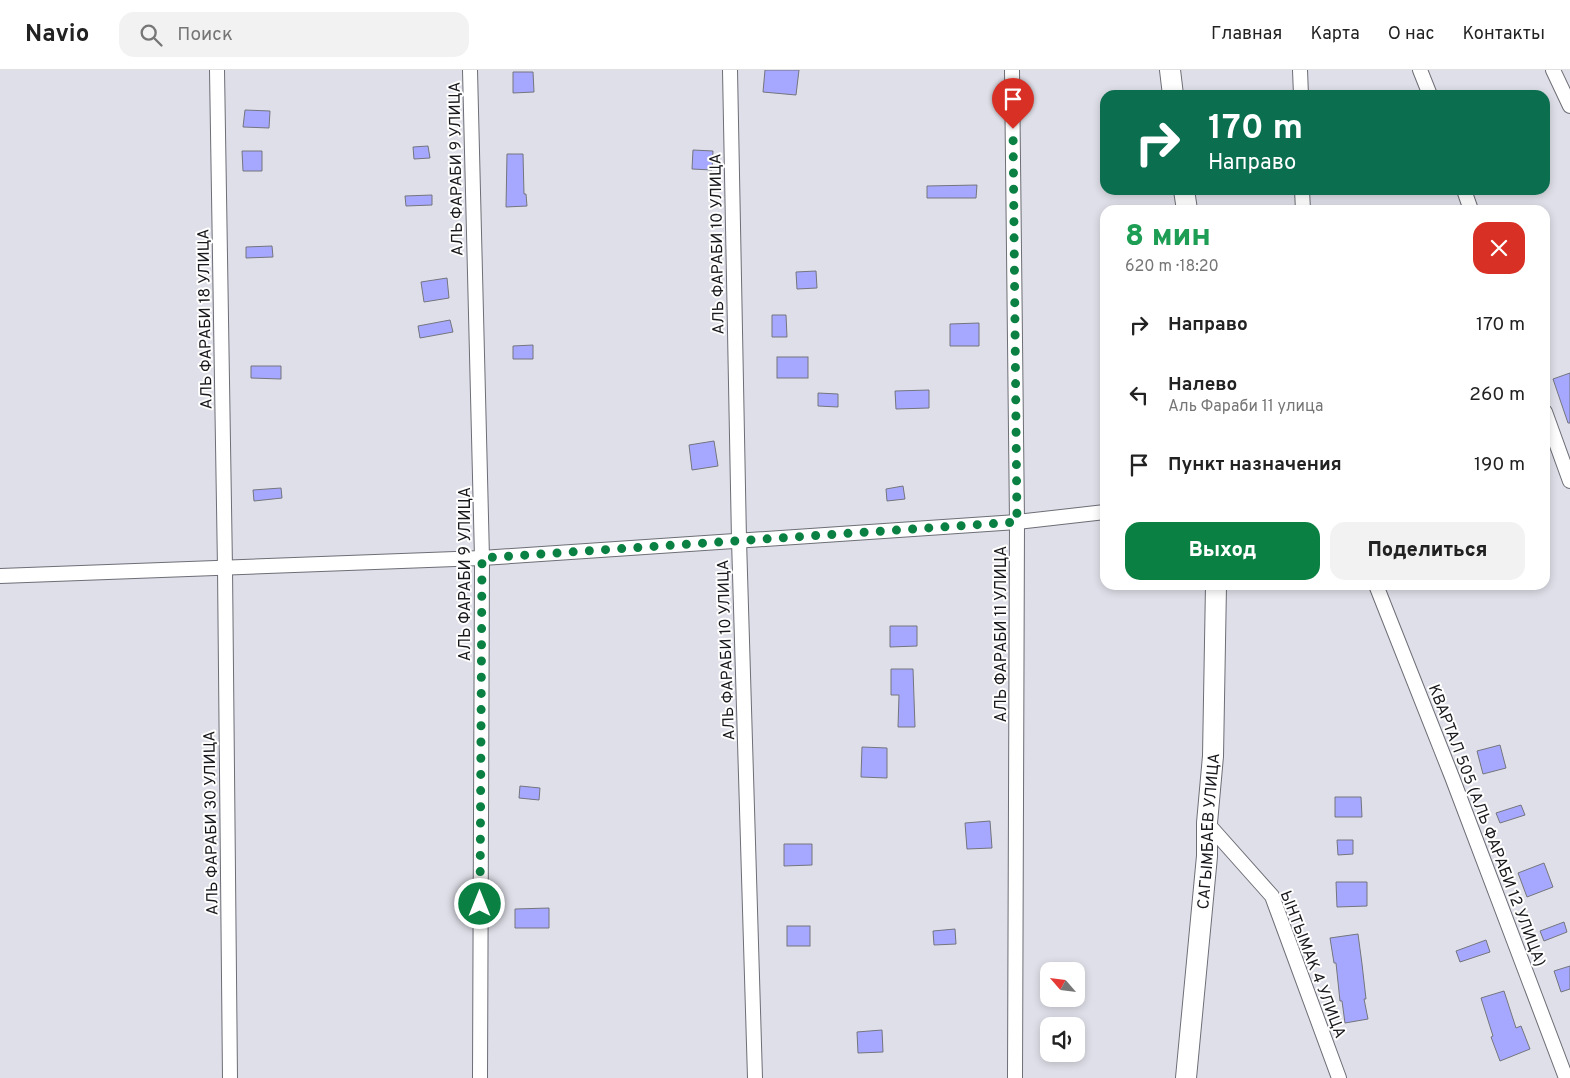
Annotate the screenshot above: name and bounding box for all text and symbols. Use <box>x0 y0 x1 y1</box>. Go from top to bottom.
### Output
search box <box>119 12 469 57</box>
text: Navio <box>25 20 89 50</box>
icon: search <box>137 21 165 49</box>
text: Поиск <box>177 23 233 47</box>
text: Главная <box>1211 23 1282 46</box>
text: Карта <box>1310 23 1360 46</box>
text: О нас <box>1388 23 1434 46</box>
text: Контакты <box>1462 23 1545 46</box>
pin <box>992 78 1034 129</box>
street label: АЛЬ ФАРАБИ 9 УЛИЦА <box>445 81 469 256</box>
icon: arrive <box>999 85 1027 113</box>
text: 170 m <box>1208 107 1303 151</box>
icon: right <box>1125 110 1190 175</box>
text: Направо <box>1208 150 1296 177</box>
street label: АЛЬ ФАРАБИ 10 УЛИЦА <box>706 153 730 335</box>
text: 8 мин <box>1125 219 1211 256</box>
button: close <box>1473 222 1525 274</box>
street label: АЛЬ ФАРАБИ 18 УЛИЦА <box>194 228 218 409</box>
text: 620 m · 18:20 <box>1125 257 1219 277</box>
icon: right <box>1125 311 1153 339</box>
text: Направо <box>1168 313 1248 337</box>
text: 170 m <box>1476 313 1525 337</box>
text: Налево <box>1168 373 1237 397</box>
icon: left <box>1125 381 1153 409</box>
text: 260 m <box>1469 383 1525 407</box>
text: Аль Фараби 11 улица <box>1168 397 1324 417</box>
icon: arrive <box>1125 451 1153 479</box>
text: Пункт назначения <box>1168 453 1342 477</box>
text: 190 m <box>1474 453 1525 477</box>
street label: АЛЬ ФАРАБИ 9 УЛИЦА <box>456 487 476 661</box>
button: Выход <box>1125 522 1320 580</box>
button: Поделиться <box>1330 522 1525 580</box>
street label: АЛЬ ФАРАБИ 11 УЛИЦА <box>992 545 1012 722</box>
street label: АЛЬ ФАРАБИ 10 УЛИЦА <box>714 559 740 741</box>
street label: КВАРТАЛ 505 (АЛЬ ФАРАБИ 12 УЛИЦА) <box>1423 682 1549 970</box>
street label: АЛЬ ФАРАБИ 30 УЛИЦА <box>200 730 224 915</box>
street label: САГЫМБАЕВ УЛИЦА <box>1194 752 1225 910</box>
position arrow <box>453 877 505 929</box>
street label: ЫНТЫМАК 4 УЛИЦА <box>1275 888 1350 1042</box>
north arrow <box>1040 962 1085 1008</box>
map controls <box>1040 962 1085 1062</box>
button: sound <box>1040 1017 1085 1062</box>

